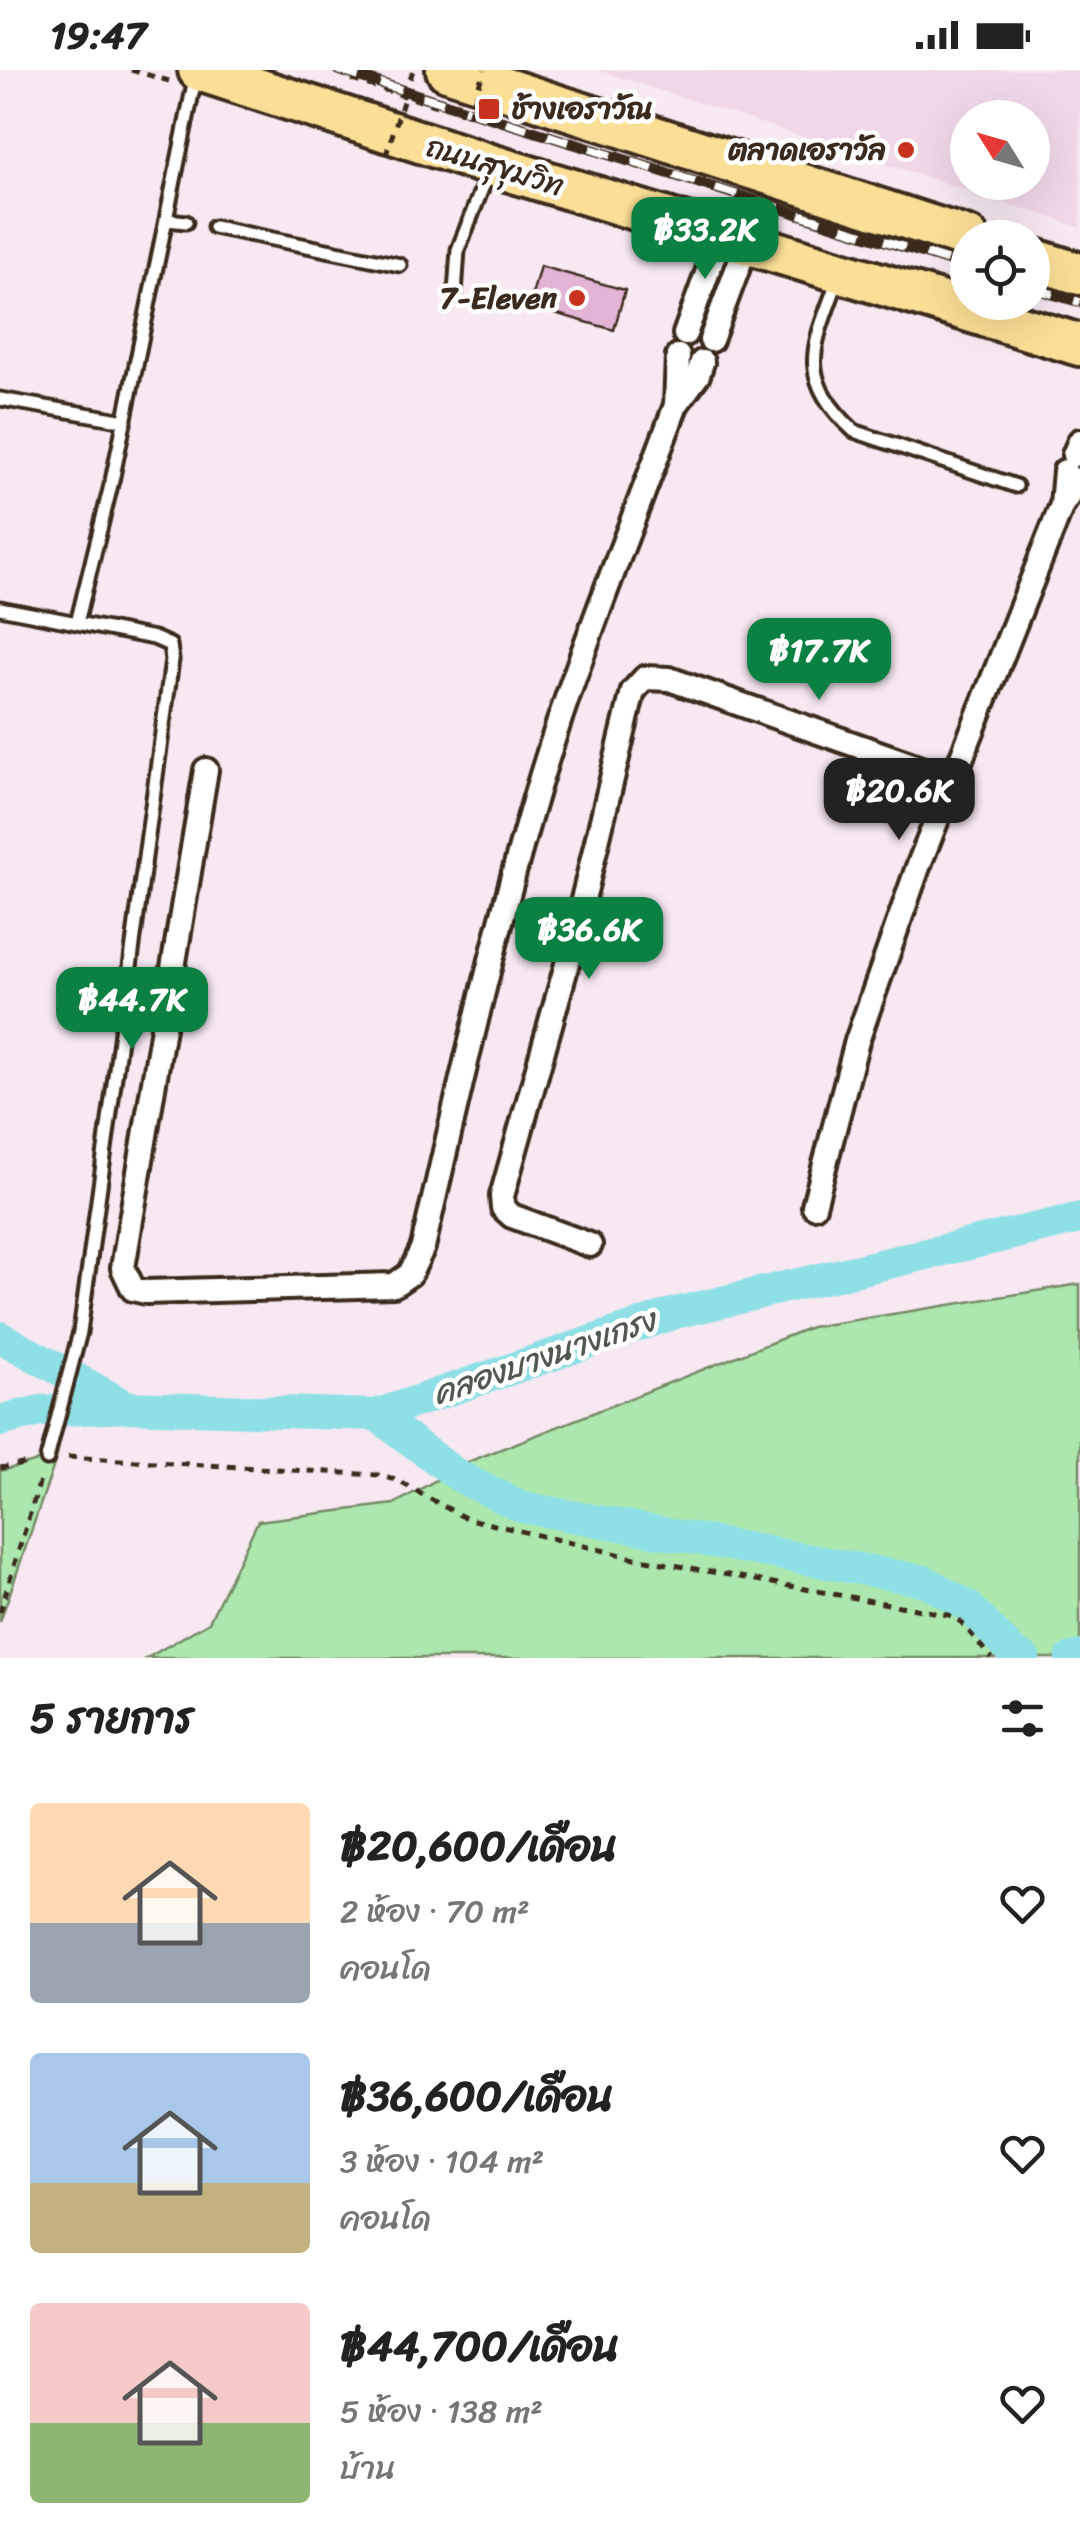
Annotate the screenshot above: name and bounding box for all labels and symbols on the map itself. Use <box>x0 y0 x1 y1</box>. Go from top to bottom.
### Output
place label: ช้างเอราวัณ <box>512 82 652 136</box>
marker: ช้างเอราวัณ <box>476 96 502 122</box>
north arrow <box>950 100 1050 200</box>
street label: ถนนสุขุมวิท <box>419 119 571 213</box>
place label: ตลาดเอราวัล <box>728 123 886 177</box>
marker: ตลาดเอราวัล <box>895 139 917 161</box>
pin: ฿33.2K <box>624 197 786 282</box>
place label: 7-Eleven <box>440 271 558 325</box>
marker: 7-Eleven <box>566 287 588 309</box>
pin: ฿17.7K <box>738 618 900 703</box>
pin: ฿20.6K <box>818 758 980 843</box>
pin: ฿36.6K <box>508 897 670 982</box>
pin: ฿44.7K <box>51 967 213 1052</box>
water label: คลองบางนางเกรง <box>425 1291 667 1422</box>

